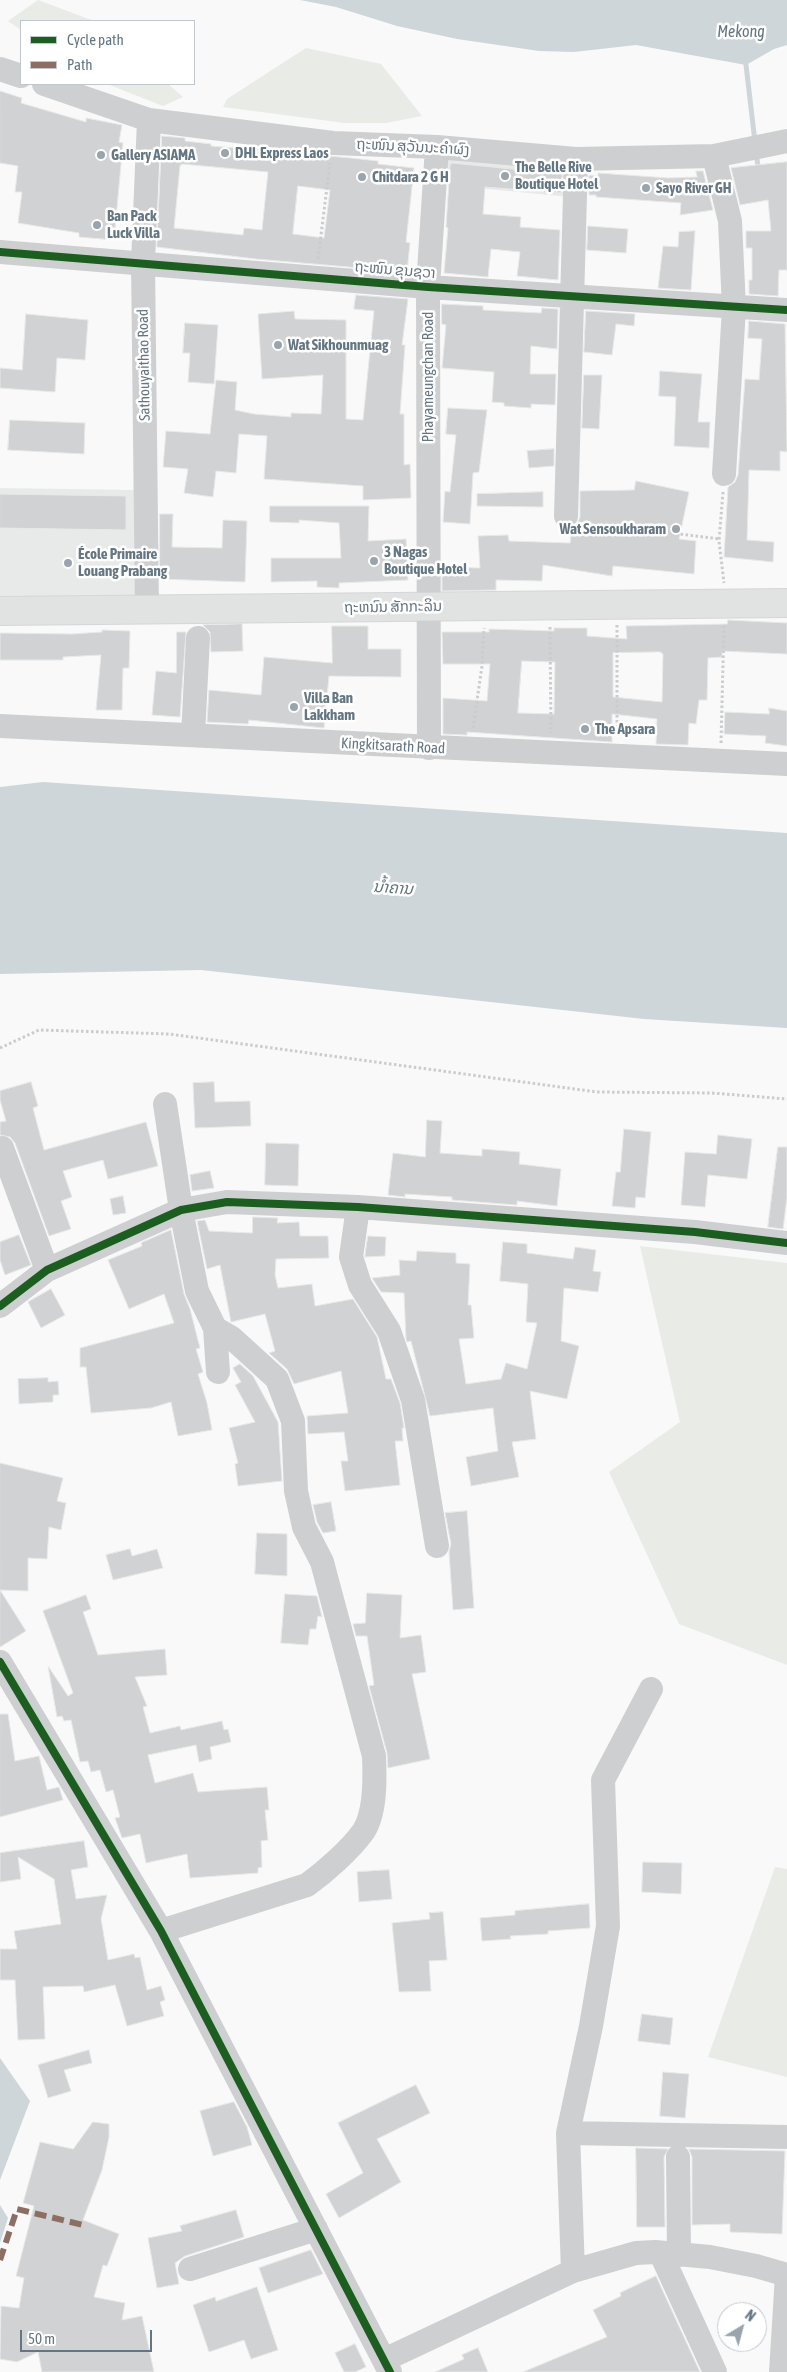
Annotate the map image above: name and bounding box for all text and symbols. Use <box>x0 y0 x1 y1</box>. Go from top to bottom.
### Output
legend <box>20 20 195 85</box>
water label: Mekong <box>717 22 765 42</box>
text: Cycle path <box>67 31 124 48</box>
text: Path <box>67 56 93 73</box>
street label: ຖະໜົນ ສຸວັນນະຄໍາຜົງ <box>356 135 470 159</box>
place label: DHL Express Laos <box>235 144 329 162</box>
place label: Gallery ASIAMA <box>111 146 195 164</box>
marker: DHL Express Laos <box>219 147 231 159</box>
marker: Gallery ASIAMA <box>95 149 107 161</box>
place label: The Belle Rive Boutique Hotel <box>515 158 598 193</box>
place label: Chitdara 2 G H <box>372 168 449 186</box>
marker: The Belle Rive Boutique Hotel <box>499 170 511 182</box>
marker: Chitdara 2 G H <box>356 171 368 183</box>
place label: Sayo River GH <box>656 179 731 197</box>
marker: Sayo River GH <box>640 182 652 194</box>
place label: Ban Pack Luck Villa <box>107 207 160 242</box>
marker: Ban Pack Luck Villa <box>91 219 103 231</box>
street label: ຖະໜົນ ຂຸນຊວາ <box>354 257 436 283</box>
street label: Sathouyaithao Road <box>134 309 154 421</box>
street label: Phayameungchan Road <box>419 312 437 442</box>
place label: Wat Sikhounmuag <box>288 336 388 354</box>
marker: Wat Sikhounmuag <box>272 339 284 351</box>
place label: Wat Sensoukharam <box>560 520 666 538</box>
marker: Wat Sensoukharam <box>670 523 682 535</box>
place label: 3 Nagas Boutique Hotel <box>384 543 467 578</box>
place label: École Primaire Louang Prabang <box>78 545 167 580</box>
marker: 3 Nagas Boutique Hotel <box>368 555 380 567</box>
marker: École Primaire Louang Prabang <box>62 557 74 569</box>
street label: ຖະຫນົນ ສັກກະລິນ <box>344 597 442 617</box>
place label: Villa Ban Lakkham <box>304 689 355 724</box>
marker: Villa Ban Lakkham <box>288 701 300 713</box>
place label: The Apsara <box>595 720 655 738</box>
marker: The Apsara <box>579 723 591 735</box>
street label: Kingkitsarath Road <box>341 734 445 758</box>
water label: ນ້ຳຄານ <box>372 877 414 899</box>
north arrow <box>717 2302 767 2352</box>
text: N <box>742 2307 759 2325</box>
scale bar <box>22 2320 155 2352</box>
text: 50 m <box>28 2330 55 2347</box>

